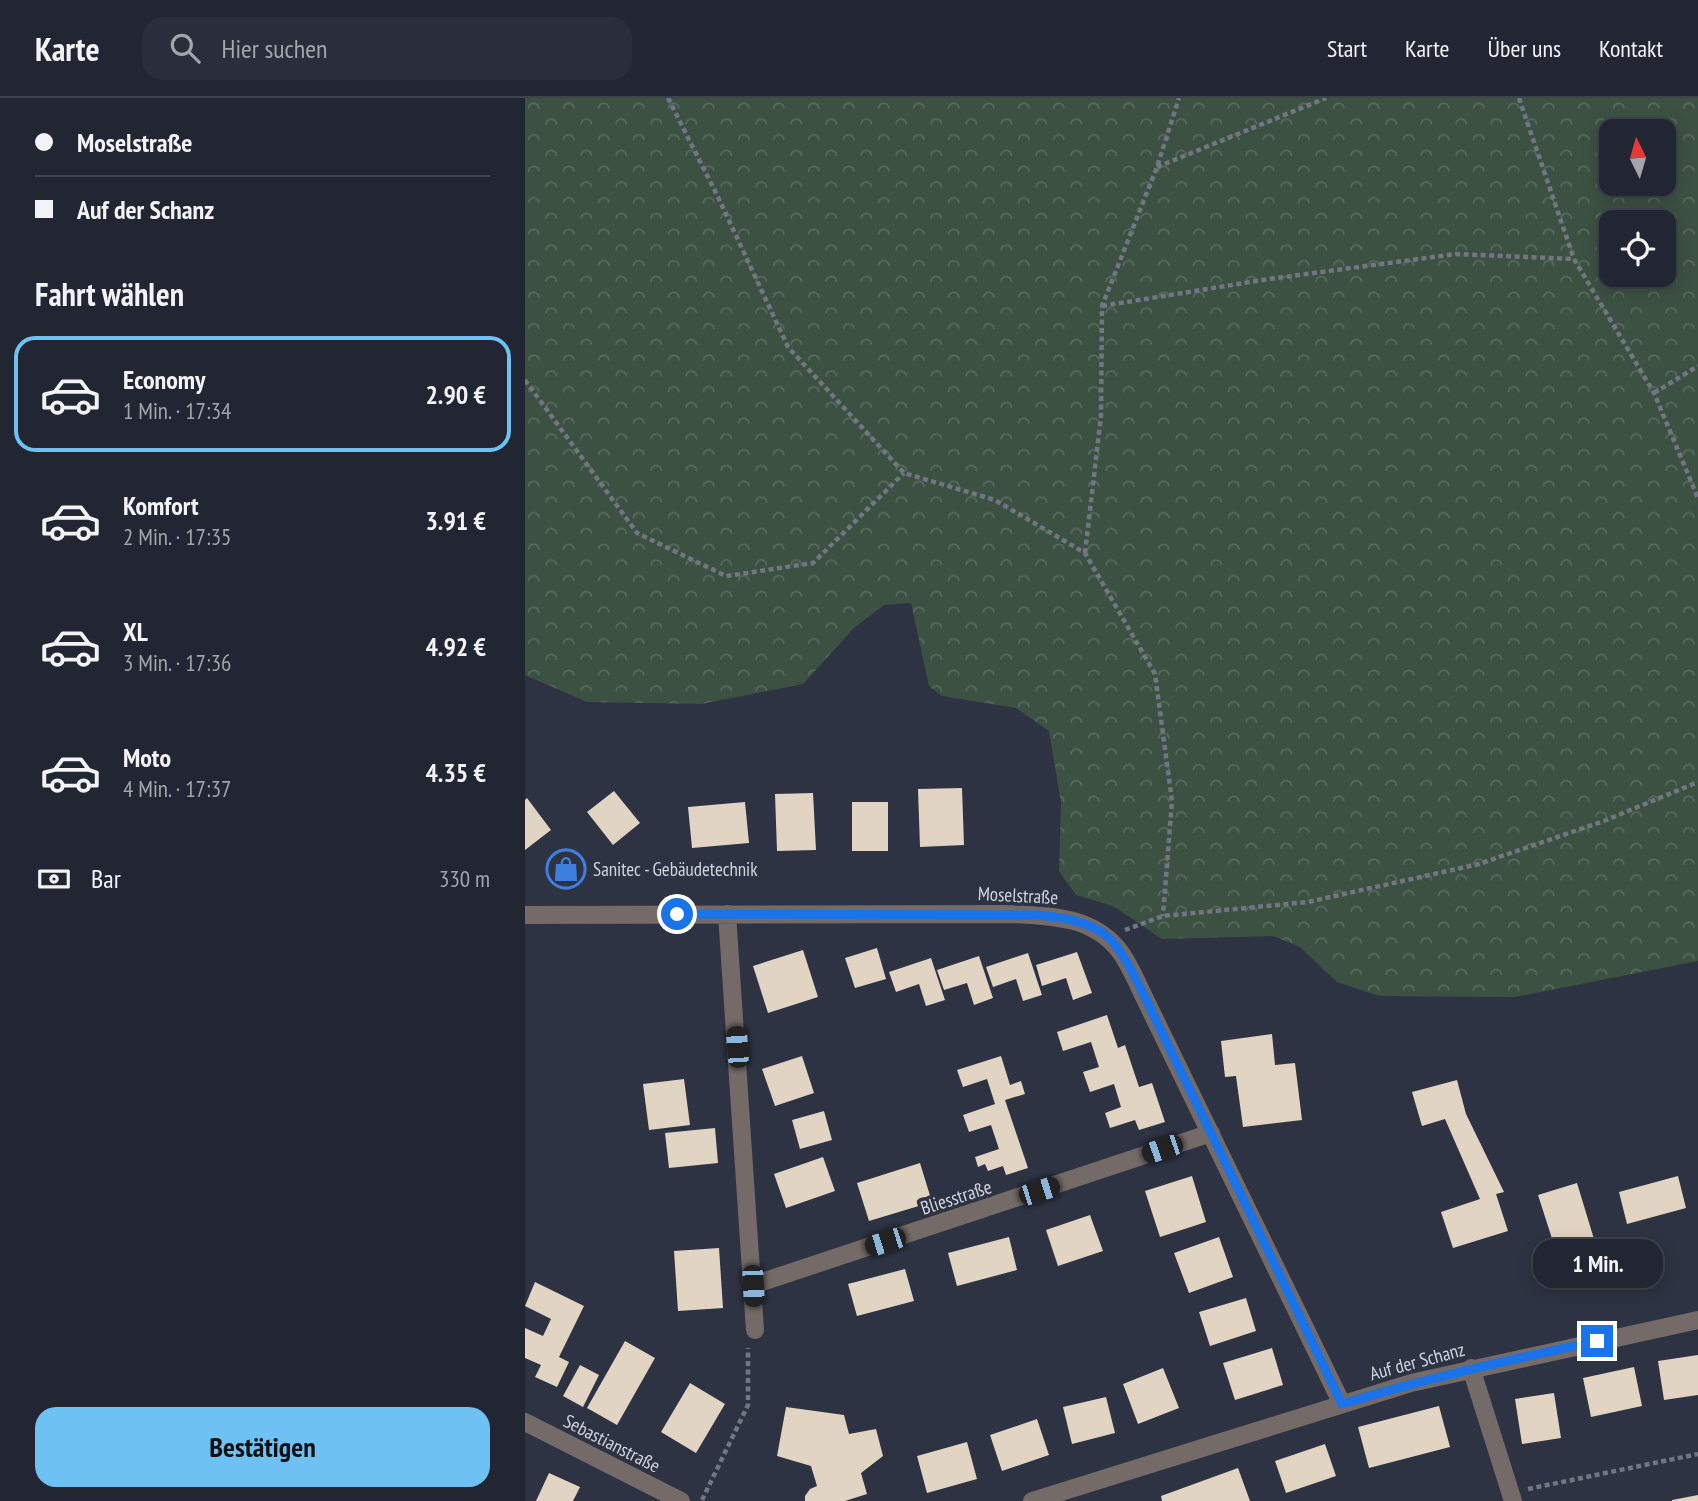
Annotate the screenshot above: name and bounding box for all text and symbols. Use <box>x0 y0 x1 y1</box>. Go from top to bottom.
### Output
search box <box>142 17 632 80</box>
text: Karte <box>35 27 100 70</box>
icon: search <box>166 29 204 67</box>
text: Hier suchen <box>222 32 327 65</box>
text: Start <box>1327 33 1367 64</box>
text: Karte <box>1405 33 1450 64</box>
text: Über uns <box>1488 33 1561 64</box>
text: Kontakt <box>1599 33 1663 64</box>
north arrow <box>1599 119 1677 196</box>
map controls <box>1599 119 1676 287</box>
text: Moselstraße <box>77 126 192 159</box>
text: Auf der Schanz <box>77 193 214 226</box>
button: locate <box>1599 210 1676 287</box>
text: Fahrt wählen <box>35 273 184 315</box>
icon: car <box>39 363 102 426</box>
text: Economy <box>123 363 205 396</box>
text: 2.90 € <box>425 378 486 411</box>
text: 1 Min. · 17:34 <box>123 396 231 425</box>
icon: car <box>39 489 102 552</box>
text: Komfort <box>123 489 199 522</box>
text: 3.91 € <box>425 504 486 537</box>
text: 2 Min. · 17:35 <box>123 522 231 551</box>
icon: car <box>39 615 102 678</box>
text: XL <box>123 615 148 648</box>
text: 4.92 € <box>425 630 486 663</box>
text: 3 Min. · 17:36 <box>123 648 231 677</box>
icon: car <box>39 741 102 804</box>
text: Moto <box>123 741 171 774</box>
text: 4.35 € <box>425 756 486 789</box>
text: 4 Min. · 17:37 <box>123 774 231 803</box>
shop icon: Sanitec - Gebäudetechnik <box>545 848 587 890</box>
place label: Sanitec - Gebäudetechnik <box>593 857 758 881</box>
icon: cash <box>35 860 73 898</box>
text: Bar <box>91 862 121 895</box>
text: 330 m <box>439 864 490 893</box>
street label: Moselstraße <box>977 881 1059 909</box>
route start <box>661 898 693 930</box>
car <box>726 1025 749 1069</box>
car <box>1139 1132 1186 1166</box>
street label: Bliesstraße <box>917 1174 995 1220</box>
car <box>1016 1175 1063 1207</box>
car <box>862 1226 909 1258</box>
callout: 1 Min. <box>1532 1240 1662 1288</box>
text: 1 Min. <box>1572 1249 1624 1278</box>
car <box>742 1264 765 1308</box>
route end <box>1581 1325 1613 1357</box>
street label: Auf der Schanz <box>1367 1337 1467 1385</box>
button: Bestätigen <box>35 1407 490 1487</box>
street label: Sebastianstraße <box>560 1408 664 1478</box>

